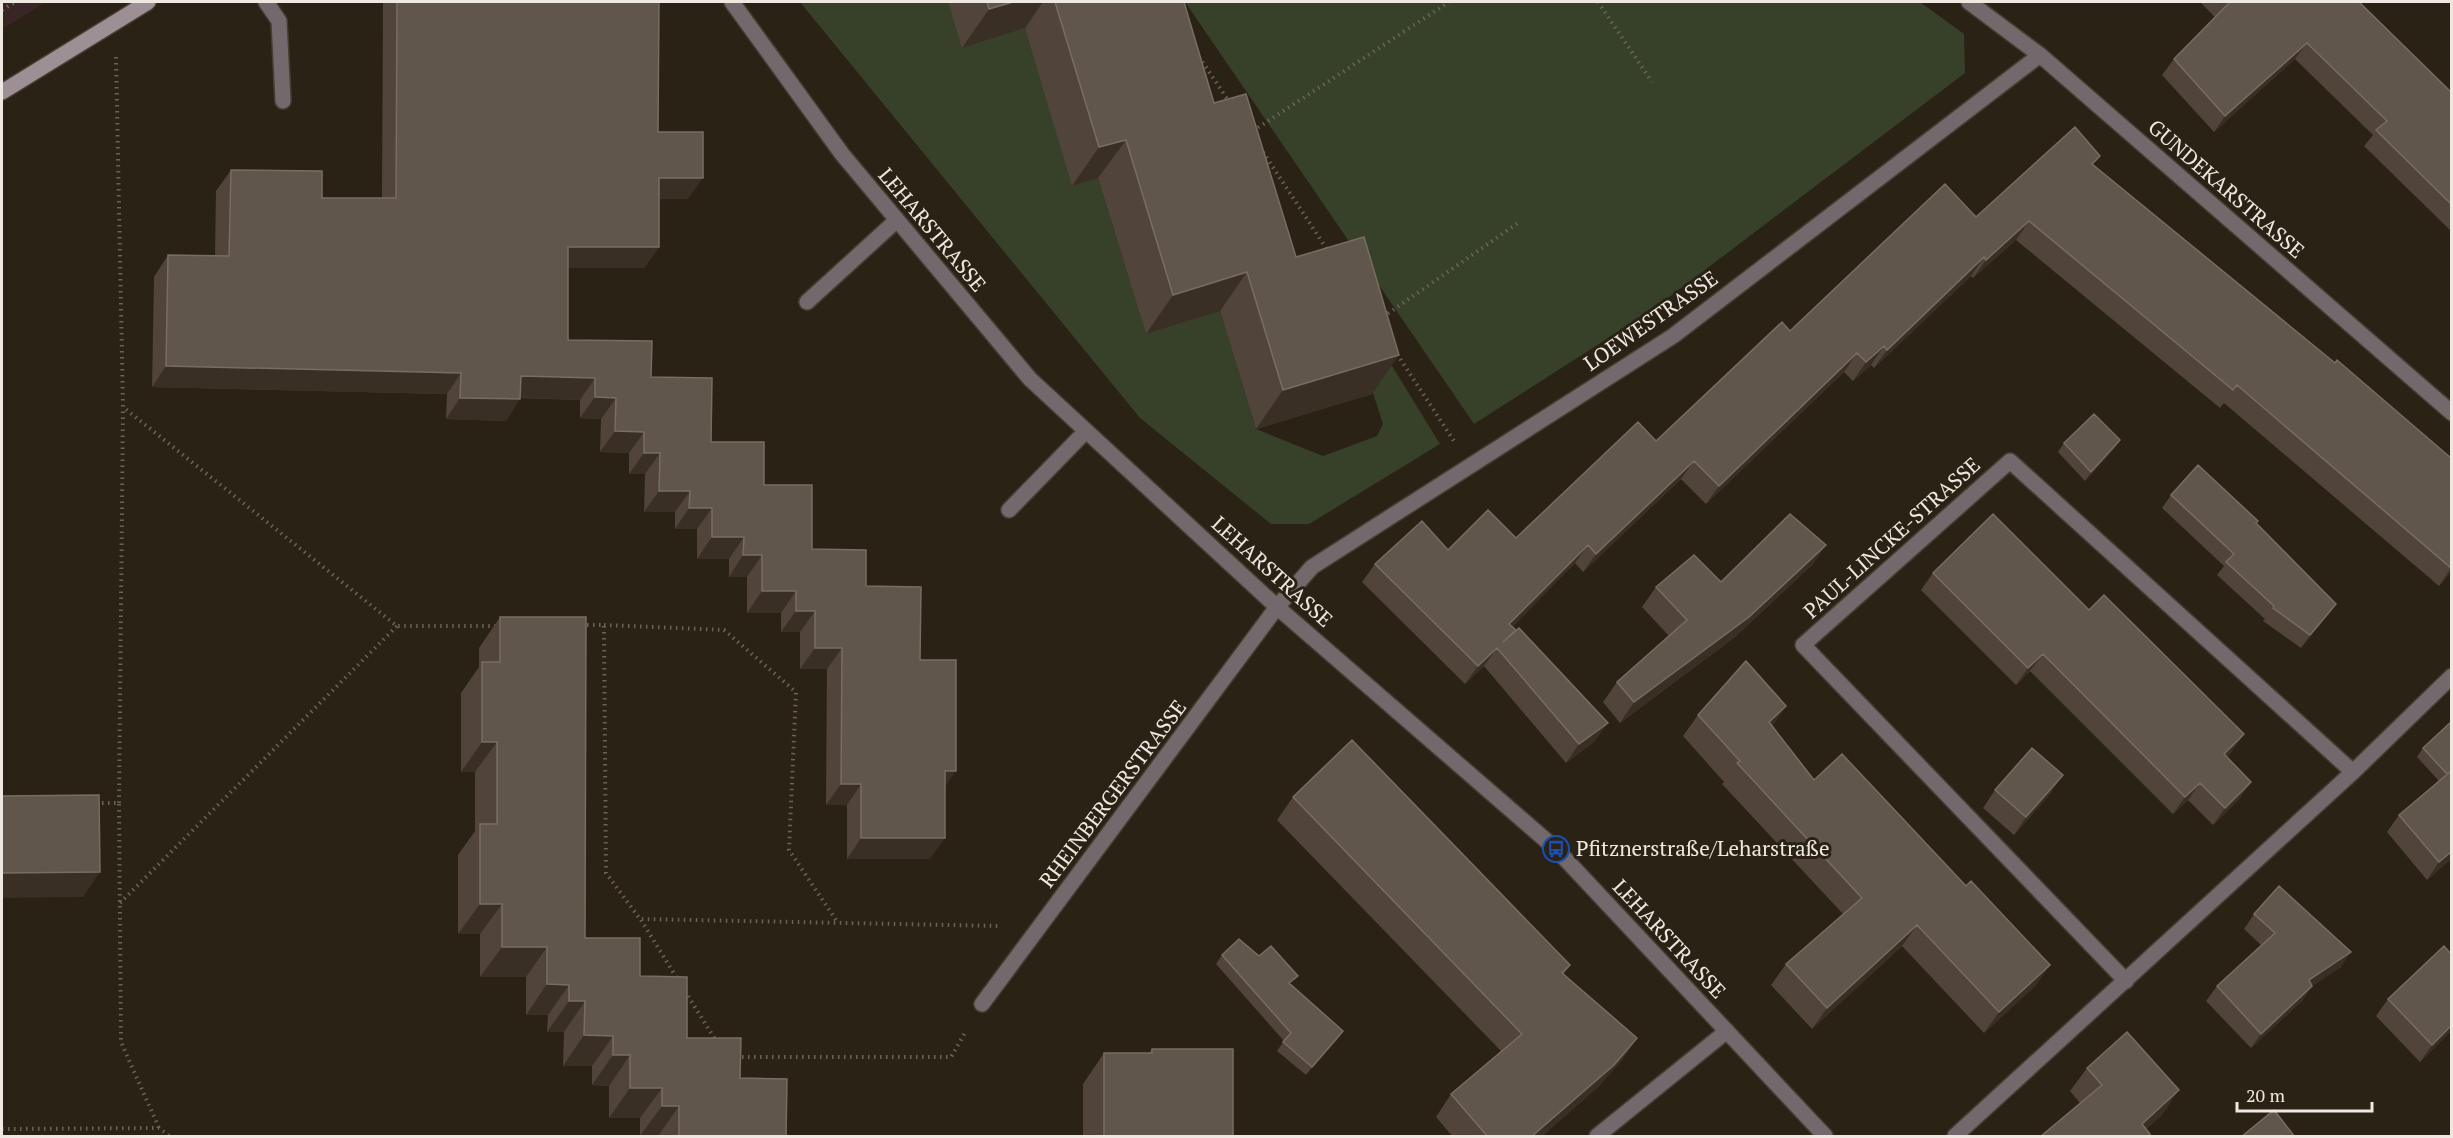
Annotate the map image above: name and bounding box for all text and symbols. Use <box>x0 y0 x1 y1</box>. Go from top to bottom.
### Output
street label: GUNDEKARSTRASSE <box>2143 113 2311 264</box>
street label: LEHARSTRASSE <box>873 162 993 297</box>
street label: LOEWESTRASSE <box>1578 264 1723 377</box>
street label: PAUL-LINCKE-STRASSE <box>1797 450 1986 624</box>
street label: LEHARSTRASSE <box>1206 510 1339 633</box>
street label: RHEINBERGERSTRASSE <box>1032 694 1192 893</box>
bus stop icon: Pfitznerstraße/Leharstraße <box>1541 834 1571 864</box>
place label: Pfitznerstraße/Leharstraße <box>1576 834 1830 862</box>
street label: LEHARSTRASSE <box>1607 873 1732 1004</box>
scale bar <box>2237 1075 2372 1113</box>
text: 20 m <box>2246 1083 2286 1107</box>

